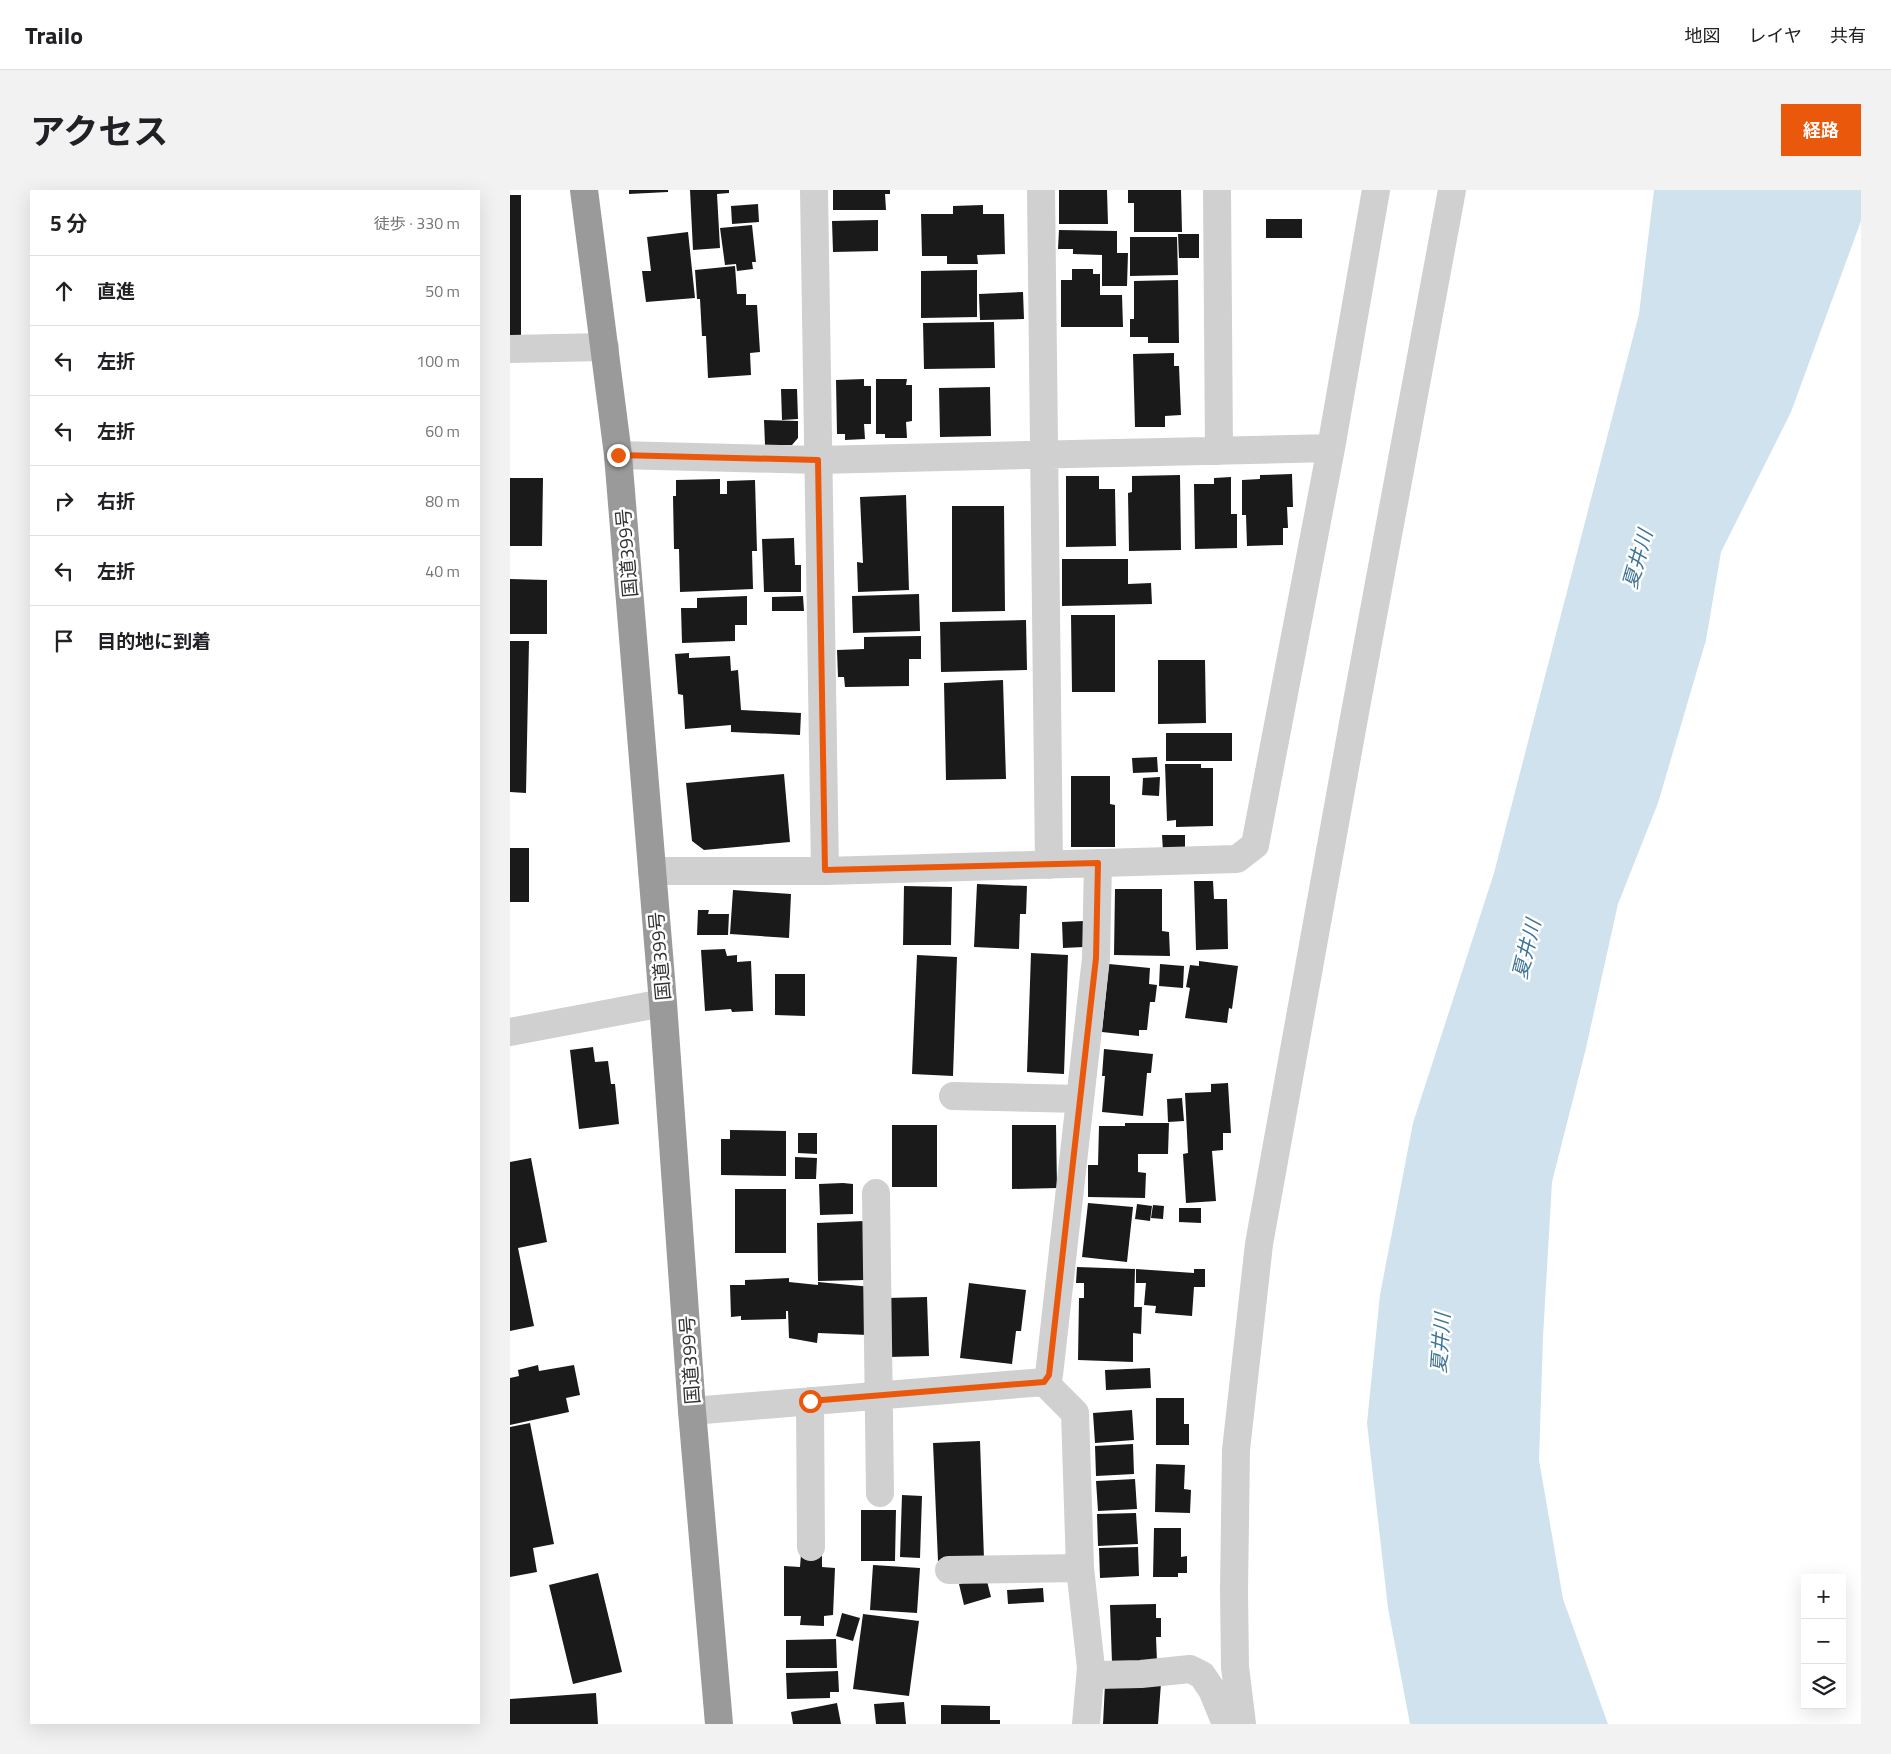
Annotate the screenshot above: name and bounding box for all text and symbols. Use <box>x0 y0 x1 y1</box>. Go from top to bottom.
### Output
text: Trailo <box>25 17 83 53</box>
text: 地図 <box>1685 22 1721 49</box>
text: レイヤ <box>1749 22 1802 49</box>
text: 共有 <box>1830 22 1866 49</box>
text: アクセス <box>30 104 168 158</box>
button: 経路 <box>1781 104 1861 156</box>
text: 5 分 <box>50 207 87 239</box>
text: 徒歩 · 330 m <box>374 211 460 235</box>
text: 直進 <box>97 276 135 305</box>
icon: ahead <box>50 277 78 305</box>
text: 50 m <box>425 279 460 303</box>
text: 左折 <box>97 346 135 375</box>
icon: left <box>50 347 78 375</box>
text: 100 m <box>416 349 460 373</box>
text: 左折 <box>97 416 135 445</box>
icon: left <box>50 417 78 445</box>
text: 60 m <box>425 419 460 443</box>
route end <box>607 444 630 467</box>
text: 右折 <box>97 486 135 515</box>
icon: right <box>50 487 78 515</box>
text: 80 m <box>425 489 460 513</box>
street label: 国道399号 <box>608 507 644 599</box>
water label: 夏井川 <box>1614 524 1661 592</box>
text: 左折 <box>97 556 135 585</box>
icon: left <box>50 557 78 585</box>
text: 40 m <box>425 559 460 583</box>
text: 目的地に到着 <box>97 626 211 655</box>
icon: arrive <box>50 627 78 655</box>
street label: 国道399号 <box>641 910 677 1002</box>
water label: 夏井川 <box>1504 914 1549 982</box>
water label: 夏井川 <box>1422 1310 1458 1374</box>
street label: 国道399号 <box>671 1315 707 1405</box>
route start <box>799 1390 822 1413</box>
map controls <box>1801 1574 1846 1709</box>
button: + <box>1801 1574 1846 1619</box>
button: − <box>1801 1619 1846 1664</box>
button: layers <box>1801 1664 1846 1709</box>

